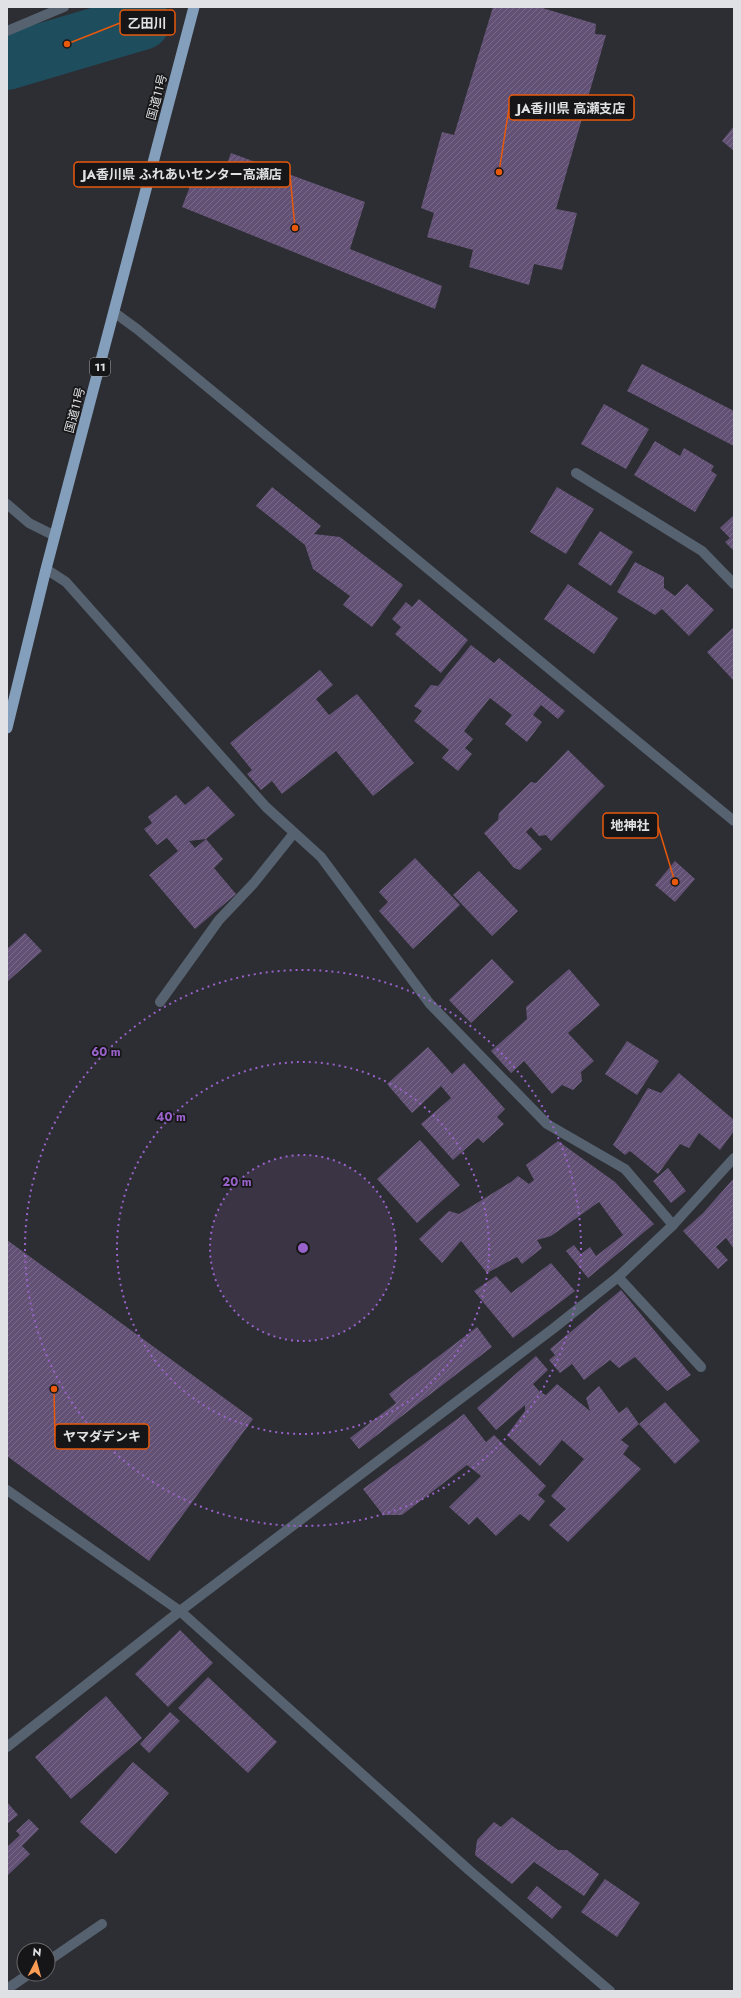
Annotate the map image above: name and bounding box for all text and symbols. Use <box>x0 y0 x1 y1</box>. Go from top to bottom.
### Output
callout: 乙田川 <box>120 10 175 35</box>
text: 乙田川 <box>127 14 167 33</box>
street label: 国道11号 <box>142 72 172 122</box>
callout: JA香川県 高瀬支店 <box>509 95 634 120</box>
text: JA香川県 高瀬支店 <box>514 99 625 118</box>
callout: JA香川県 ふれあいセンター高瀬店 <box>74 162 290 187</box>
text: JA香川県 ふれあいセンター高瀬店 <box>79 165 282 184</box>
road number: 11 <box>90 358 110 376</box>
street label: 国道11号 <box>60 385 90 435</box>
callout: 地神社 <box>603 813 658 838</box>
text: 地神社 <box>610 816 650 835</box>
text: 60 m <box>91 1043 121 1061</box>
text: 40 m <box>156 1108 186 1126</box>
text: 20 m <box>222 1173 252 1191</box>
centre of rings <box>296 1241 310 1255</box>
callout: ヤマダデンキ <box>55 1424 149 1449</box>
text: ヤマダデンキ <box>63 1427 141 1446</box>
north arrow <box>16 1942 56 1982</box>
text: N <box>32 1944 42 1960</box>

